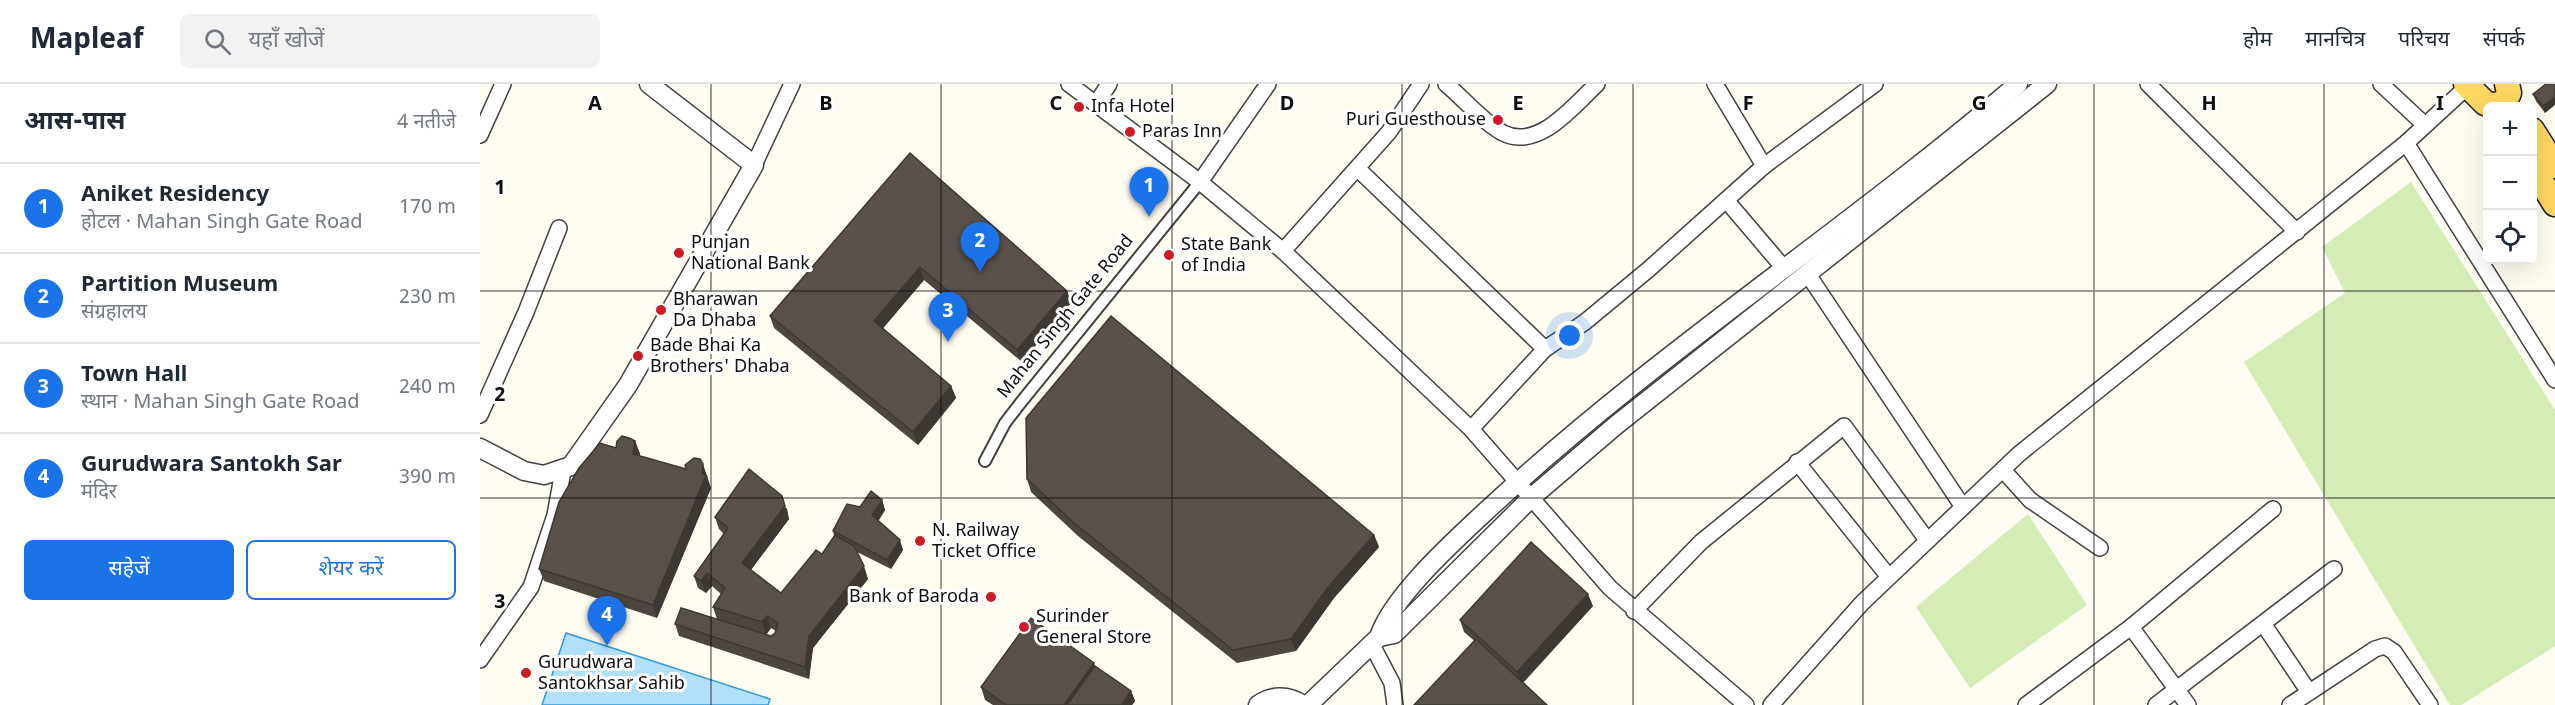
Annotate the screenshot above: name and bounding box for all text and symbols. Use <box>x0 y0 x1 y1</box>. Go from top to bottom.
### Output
search box <box>180 14 600 68</box>
text: Mapleaf <box>30 23 144 59</box>
icon: search <box>201 25 234 58</box>
text: यहाँ खोजें <box>249 27 324 56</box>
text: होम <box>2243 27 2272 55</box>
text: मानचित्र <box>2305 27 2365 55</box>
text: परिचय <box>2398 27 2450 55</box>
text: संपर्क <box>2483 27 2525 55</box>
text: A <box>588 92 602 118</box>
text: B <box>819 92 833 118</box>
text: C <box>1050 92 1063 118</box>
text: D <box>1280 92 1294 118</box>
text: E <box>1512 92 1524 118</box>
text: F <box>1743 92 1753 118</box>
text: G <box>1972 92 1986 118</box>
text: H <box>2201 92 2217 118</box>
text: I <box>2436 92 2444 118</box>
place label: Infa Hotel <box>1091 96 1175 119</box>
marker: Infa Hotel <box>1072 100 1086 114</box>
map controls <box>2483 102 2537 264</box>
button: + <box>2483 102 2537 156</box>
text: आस-पास <box>24 106 125 140</box>
place label: Puri Guesthouse <box>1346 109 1486 132</box>
text: 4 नतीजे <box>397 110 456 136</box>
marker: Puri Guesthouse <box>1491 113 1505 127</box>
place label: Paras Inn <box>1142 121 1222 144</box>
marker: Paras Inn <box>1123 125 1137 139</box>
button: − <box>2483 156 2537 210</box>
pin: 1 <box>1130 168 1168 217</box>
text: 1 <box>494 176 506 202</box>
text: Aniket Residency <box>81 181 269 210</box>
text: 1 <box>38 195 49 221</box>
text: 170 m <box>399 195 456 221</box>
text: होटल · Mahan Singh Gate Road <box>81 210 363 236</box>
button: locate <box>2483 210 2537 264</box>
pin: 2 <box>960 222 1000 272</box>
street label: Mahan Singh Gate Road <box>993 231 1139 403</box>
place label: Punjan National Bank <box>691 232 810 276</box>
place label: State Bank of India <box>1181 234 1272 278</box>
marker: Punjan National Bank <box>672 246 686 260</box>
marker: State Bank of India <box>1162 248 1176 262</box>
text: Partition Museum <box>81 271 278 300</box>
text: 2 <box>38 285 49 311</box>
text: 230 m <box>399 285 456 311</box>
place label: Bharawan Da Dhaba <box>673 289 758 333</box>
pin: 3 <box>928 292 968 342</box>
text: संग्रहालय <box>81 300 147 326</box>
marker: Bharawan Da Dhaba <box>654 303 668 317</box>
your location <box>1555 321 1584 350</box>
place label: Bade Bhai Ka Brothers' Dhaba <box>650 335 790 379</box>
marker: Bade Bhai Ka Brothers' Dhaba <box>631 349 645 363</box>
text: Town Hall <box>81 361 187 390</box>
text: 3 <box>38 375 49 401</box>
text: 240 m <box>399 375 456 401</box>
text: 2 <box>494 383 506 409</box>
text: स्थान · Mahan Singh Gate Road <box>81 390 360 416</box>
text: Gurudwara Santokh Sar <box>81 451 342 480</box>
text: 4 <box>38 465 49 491</box>
text: 390 m <box>399 465 456 491</box>
text: मंदिर <box>81 480 117 506</box>
place label: N. Railway Ticket Office <box>932 520 1036 564</box>
marker: N. Railway Ticket Office <box>913 534 927 548</box>
button: सहेजें <box>24 540 234 600</box>
button: शेयर करें <box>246 540 456 600</box>
place label: Bank of Baroda <box>849 586 979 609</box>
text: 3 <box>494 590 506 616</box>
marker: Bank of Baroda <box>984 590 998 604</box>
pin: 4 <box>588 596 626 646</box>
place label: Surinder General Store <box>1036 606 1152 650</box>
marker: Surinder General Store <box>1017 620 1031 634</box>
place label: Gurudwara Santokhsar Sahib <box>538 652 685 696</box>
marker: Gurudwara Santokhsar Sahib <box>519 666 533 680</box>

